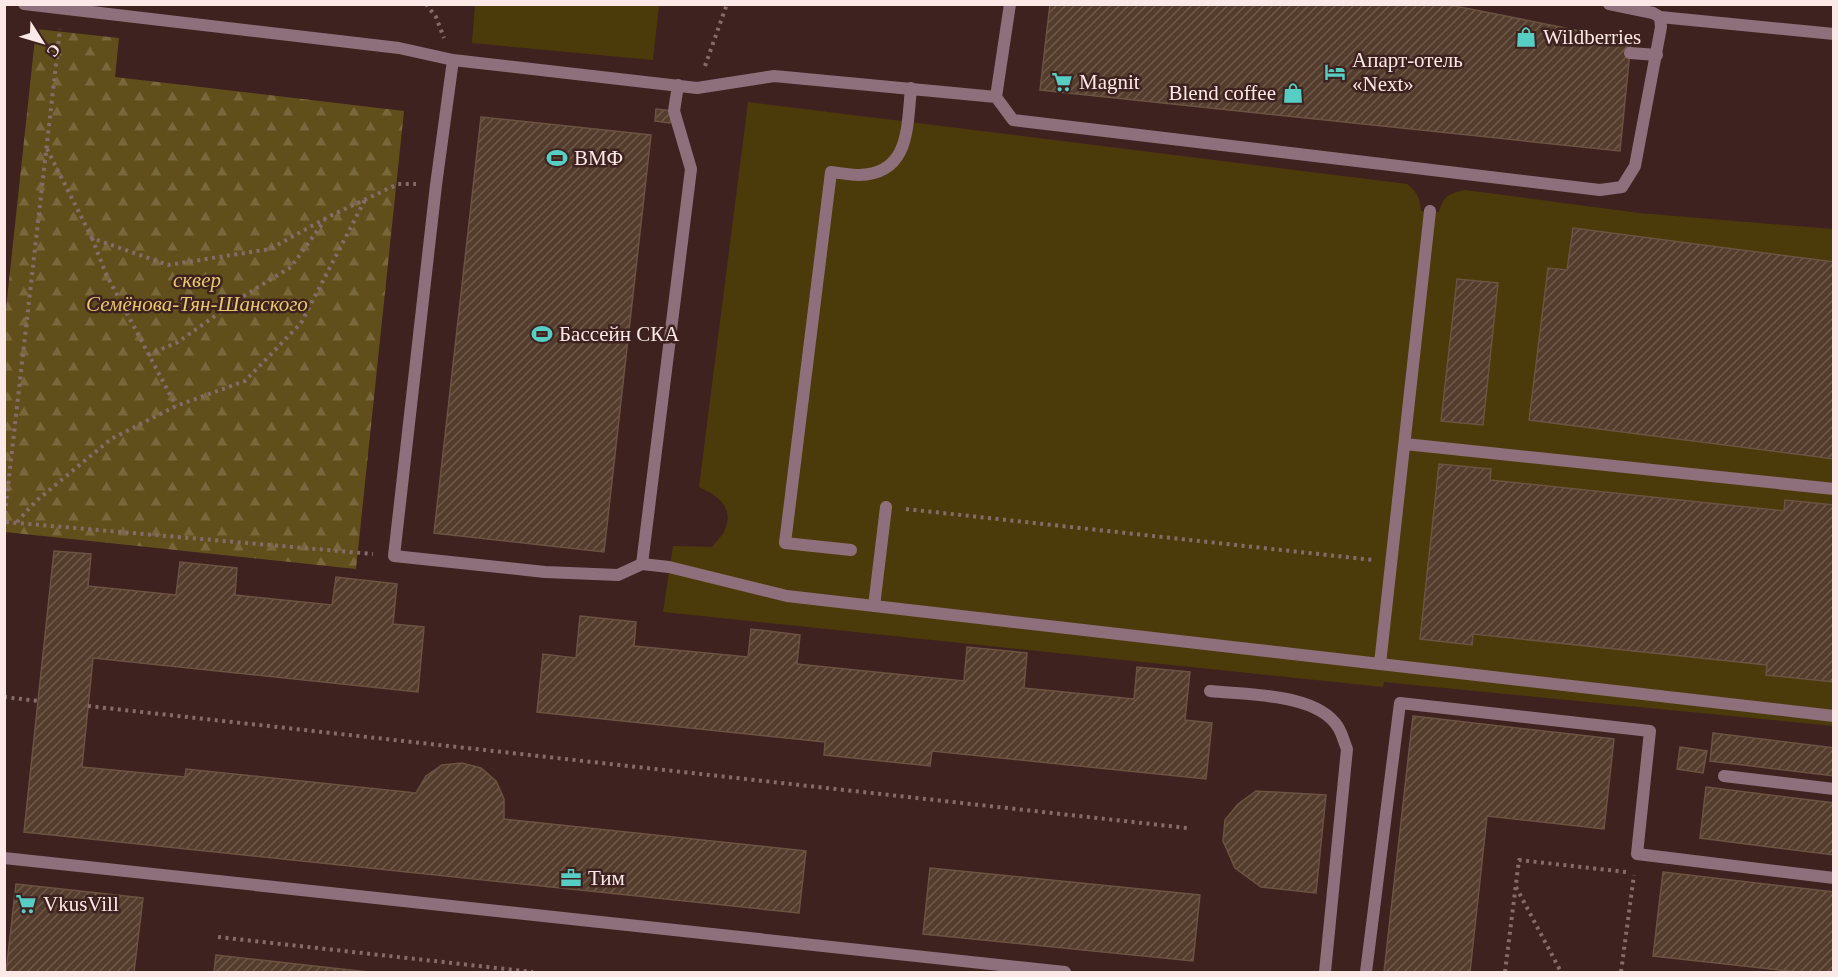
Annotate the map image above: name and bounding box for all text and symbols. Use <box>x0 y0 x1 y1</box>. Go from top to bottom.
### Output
north arrow <box>12 12 72 72</box>
shop icon: Wildberries <box>1514 25 1538 49</box>
place label: Wildberries <box>1543 25 1641 49</box>
text: С <box>43 41 64 60</box>
place label: Апарт-отель «Next» <box>1352 48 1463 96</box>
hotel icon: Апарт-отель «Next» <box>1323 60 1347 84</box>
supermarket icon: Magnit <box>1050 70 1074 94</box>
place label: Magnit <box>1079 70 1140 94</box>
place label: Blend coffee <box>1169 81 1276 105</box>
shop icon: Blend coffee <box>1281 81 1305 105</box>
sports icon: ВМФ <box>545 146 569 170</box>
place label: ВМФ <box>574 146 623 170</box>
park label: сквер Семёнова-Тян-Шанского <box>86 268 308 316</box>
sports icon: Бассейн СКА <box>530 322 554 346</box>
place label: Бассейн СКА <box>559 322 680 346</box>
office icon: Тим <box>559 866 583 890</box>
place label: Тим <box>588 866 625 890</box>
supermarket icon: VkusVill <box>14 892 38 916</box>
place label: VkusVill <box>43 892 119 916</box>

